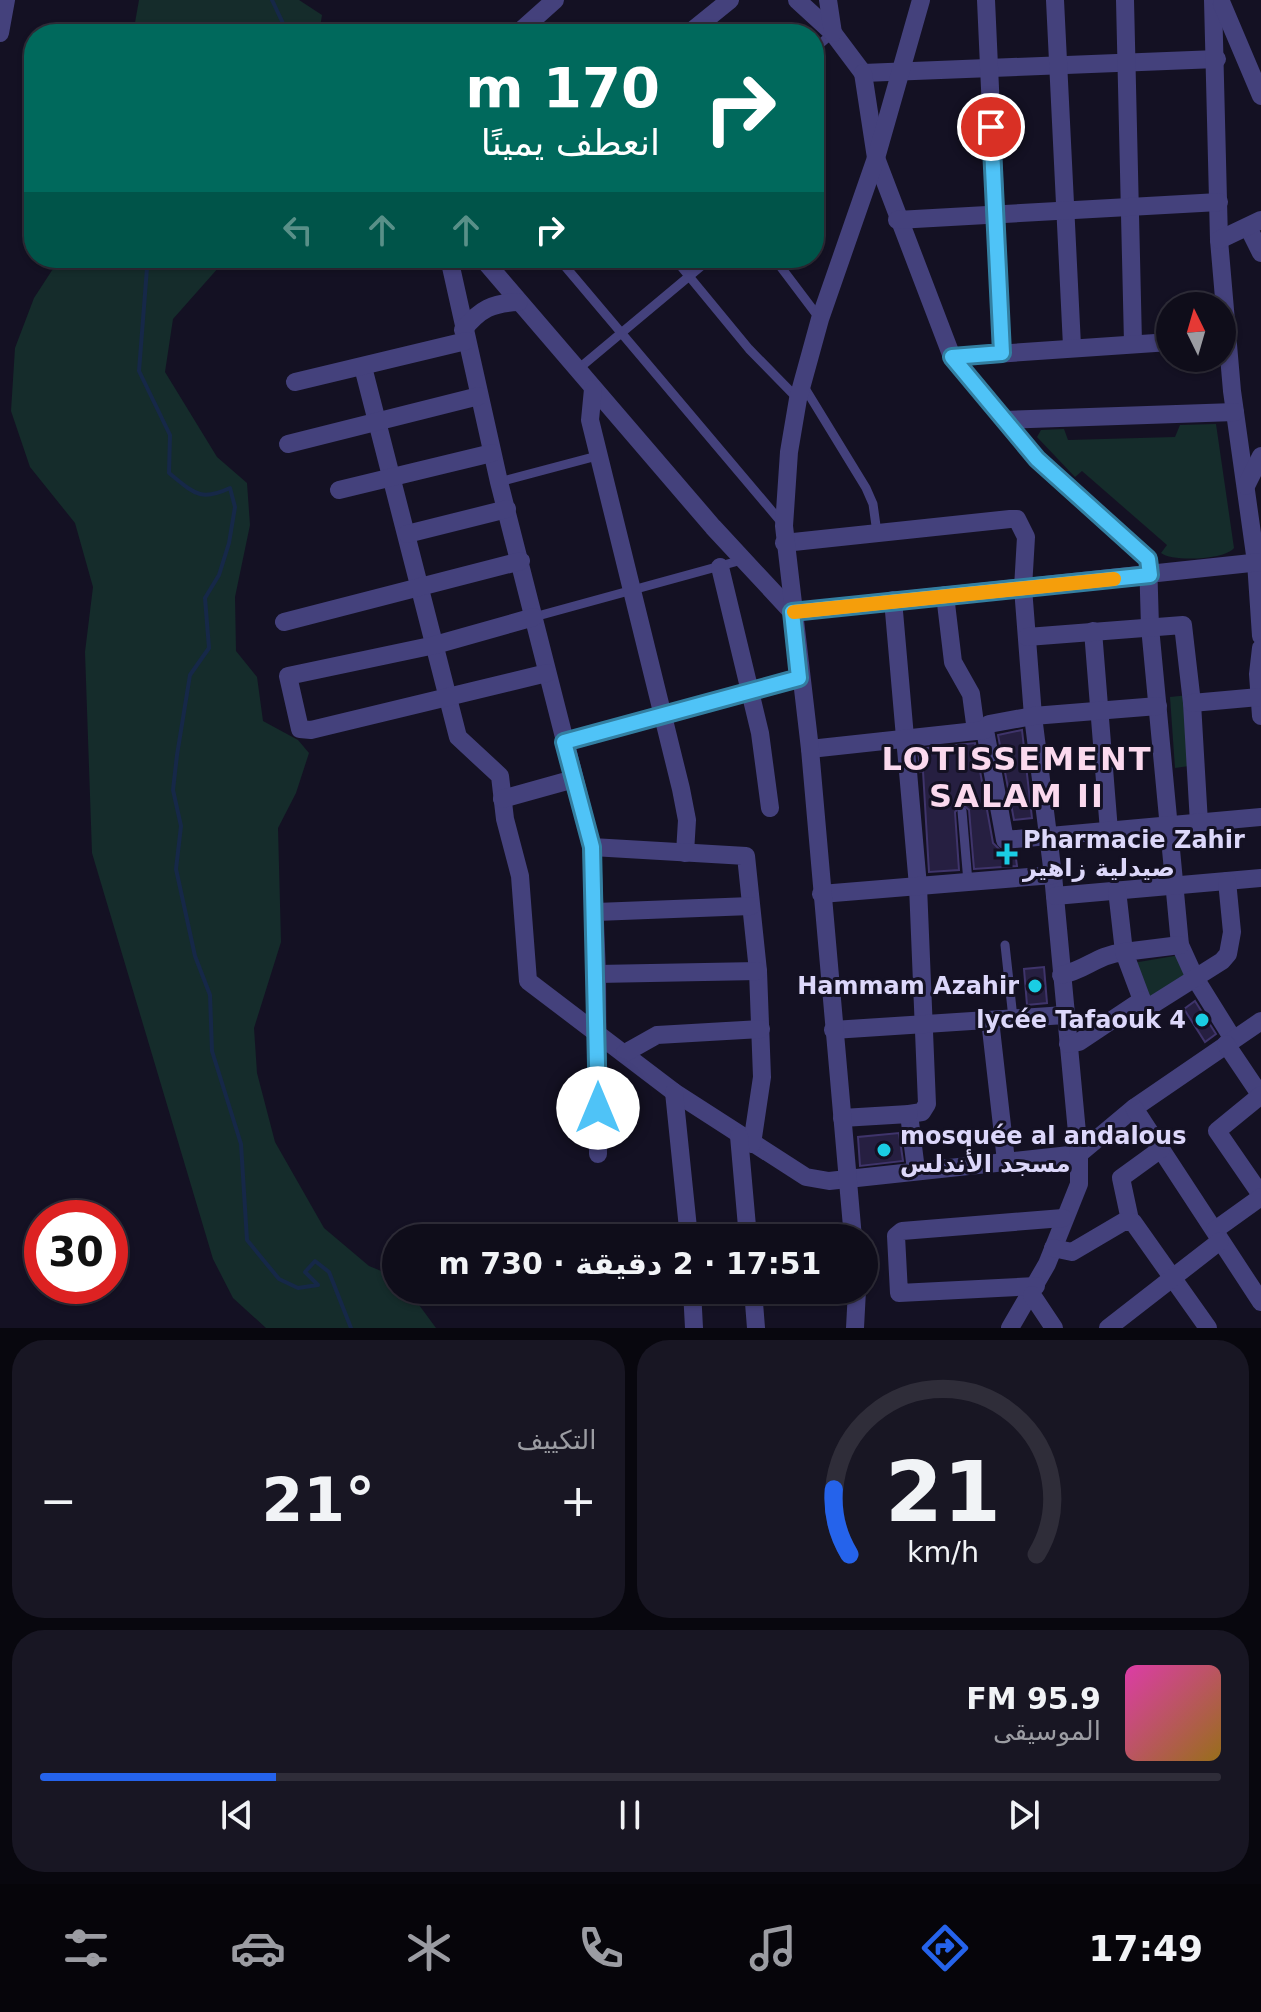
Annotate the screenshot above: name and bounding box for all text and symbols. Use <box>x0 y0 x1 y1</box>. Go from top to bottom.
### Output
text: 170 m <box>465 55 660 120</box>
icon: right <box>688 56 792 160</box>
pin <box>957 93 1025 161</box>
icon: arrive <box>969 105 1013 149</box>
text: انعطف يمينًا <box>481 122 660 163</box>
icon: left <box>276 208 320 252</box>
icon: ahead <box>360 208 404 252</box>
icon: ahead <box>444 208 488 252</box>
icon: right <box>528 208 572 252</box>
north arrow <box>1156 292 1236 372</box>
map controls <box>1156 292 1236 372</box>
district label: LOTISSEMENT SALAM II <box>881 740 1153 815</box>
place label: Pharmacie Zahir صيدلية زاهير <box>1022 826 1245 882</box>
marker: Pharmacie Zahir صيدلية زاهير <box>998 845 1016 863</box>
place label: Hammam Azahir <box>797 972 1019 1000</box>
marker: Hammam Azahir <box>1026 977 1044 995</box>
place label: lycée Tafaouk 4 <box>976 1006 1186 1034</box>
marker: lycée Tafaouk 4 <box>1193 1011 1211 1029</box>
position arrow <box>556 1066 640 1150</box>
place label: mosquée al andalous مسجد الأندلس <box>900 1122 1186 1178</box>
marker: mosquée al andalous مسجد الأندلس <box>875 1141 893 1159</box>
speed limit sign: 30 <box>24 1200 128 1304</box>
text: 17:51 · 2 دقيقة · 730 m <box>439 1246 821 1281</box>
text: التكييف <box>517 1425 597 1455</box>
text: 21 <box>885 1444 1001 1541</box>
text: 21° <box>262 1465 375 1535</box>
text: − <box>40 1475 77 1526</box>
text: + <box>560 1475 597 1526</box>
text: km/h <box>907 1535 979 1569</box>
text: 95.9 FM <box>966 1681 1101 1716</box>
text: الموسيقى <box>993 1716 1101 1746</box>
icon: previous <box>215 1793 259 1837</box>
icon: pause <box>608 1793 652 1837</box>
icon: next <box>1002 1793 1046 1837</box>
icon: filters <box>58 1920 114 1976</box>
icon: car <box>230 1920 286 1976</box>
icon: climate <box>401 1920 457 1976</box>
icon: phone <box>573 1920 629 1976</box>
icon: music <box>745 1920 801 1976</box>
icon: directions <box>917 1920 973 1976</box>
text: 17:49 <box>1089 1928 1203 1969</box>

